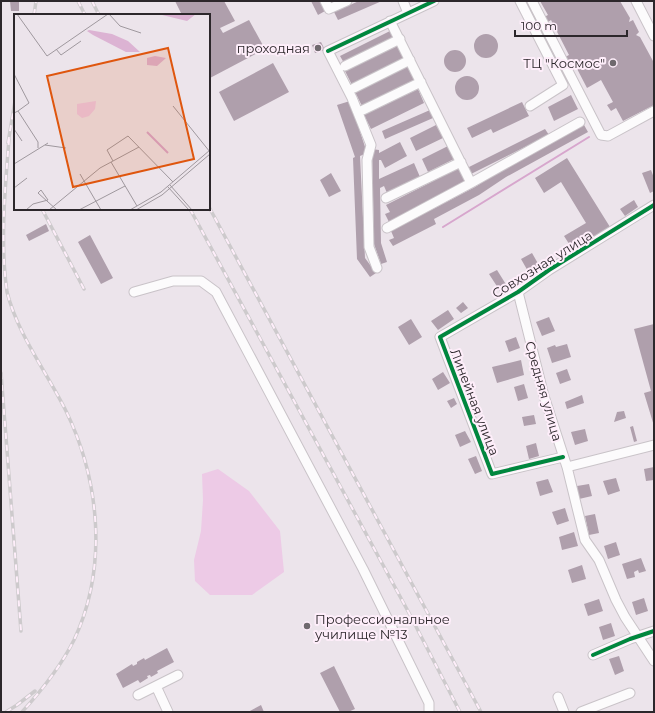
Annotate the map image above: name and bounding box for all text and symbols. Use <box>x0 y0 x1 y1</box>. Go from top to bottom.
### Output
scale bar <box>515 12 627 38</box>
inset map <box>14 14 210 210</box>
text: 100 m <box>521 18 557 33</box>
place label: проходная <box>237 40 310 56</box>
marker: проходная <box>313 43 323 53</box>
place label: ТЦ "Космос" <box>523 55 605 71</box>
marker: ТЦ "Космос" <box>608 58 618 68</box>
street label: Совхозная улица <box>489 227 595 301</box>
street label: Средняя улица <box>522 339 566 443</box>
street label: Линейная улица <box>447 346 503 458</box>
place label: Профессиональное училище №13 <box>314 611 450 642</box>
marker: Профессиональное училище №13 <box>302 621 312 631</box>

